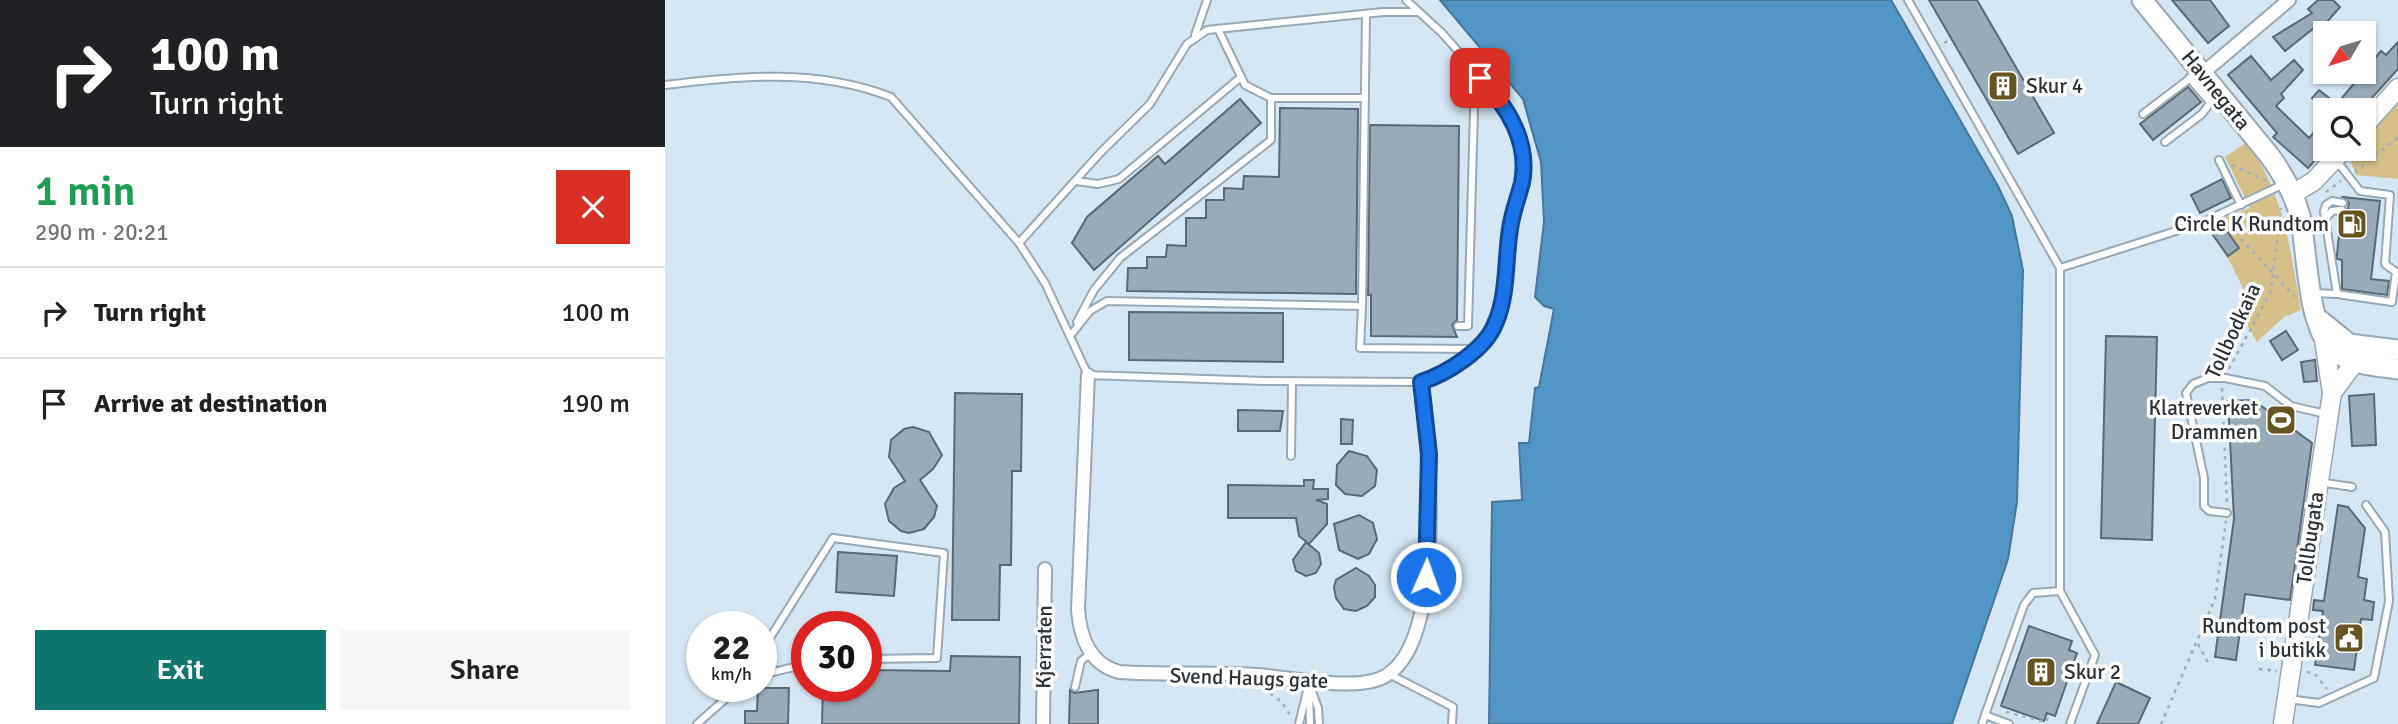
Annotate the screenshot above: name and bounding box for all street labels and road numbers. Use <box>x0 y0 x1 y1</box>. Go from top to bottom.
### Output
street label: Havnegata <box>2176 45 2256 135</box>
street label: Tollbodkaia <box>2200 279 2266 383</box>
street label: Tollbugata <box>2291 490 2329 586</box>
street label: Kjerraten <box>1030 605 1058 689</box>
street label: Svend Haugs gate <box>1169 662 1329 694</box>

